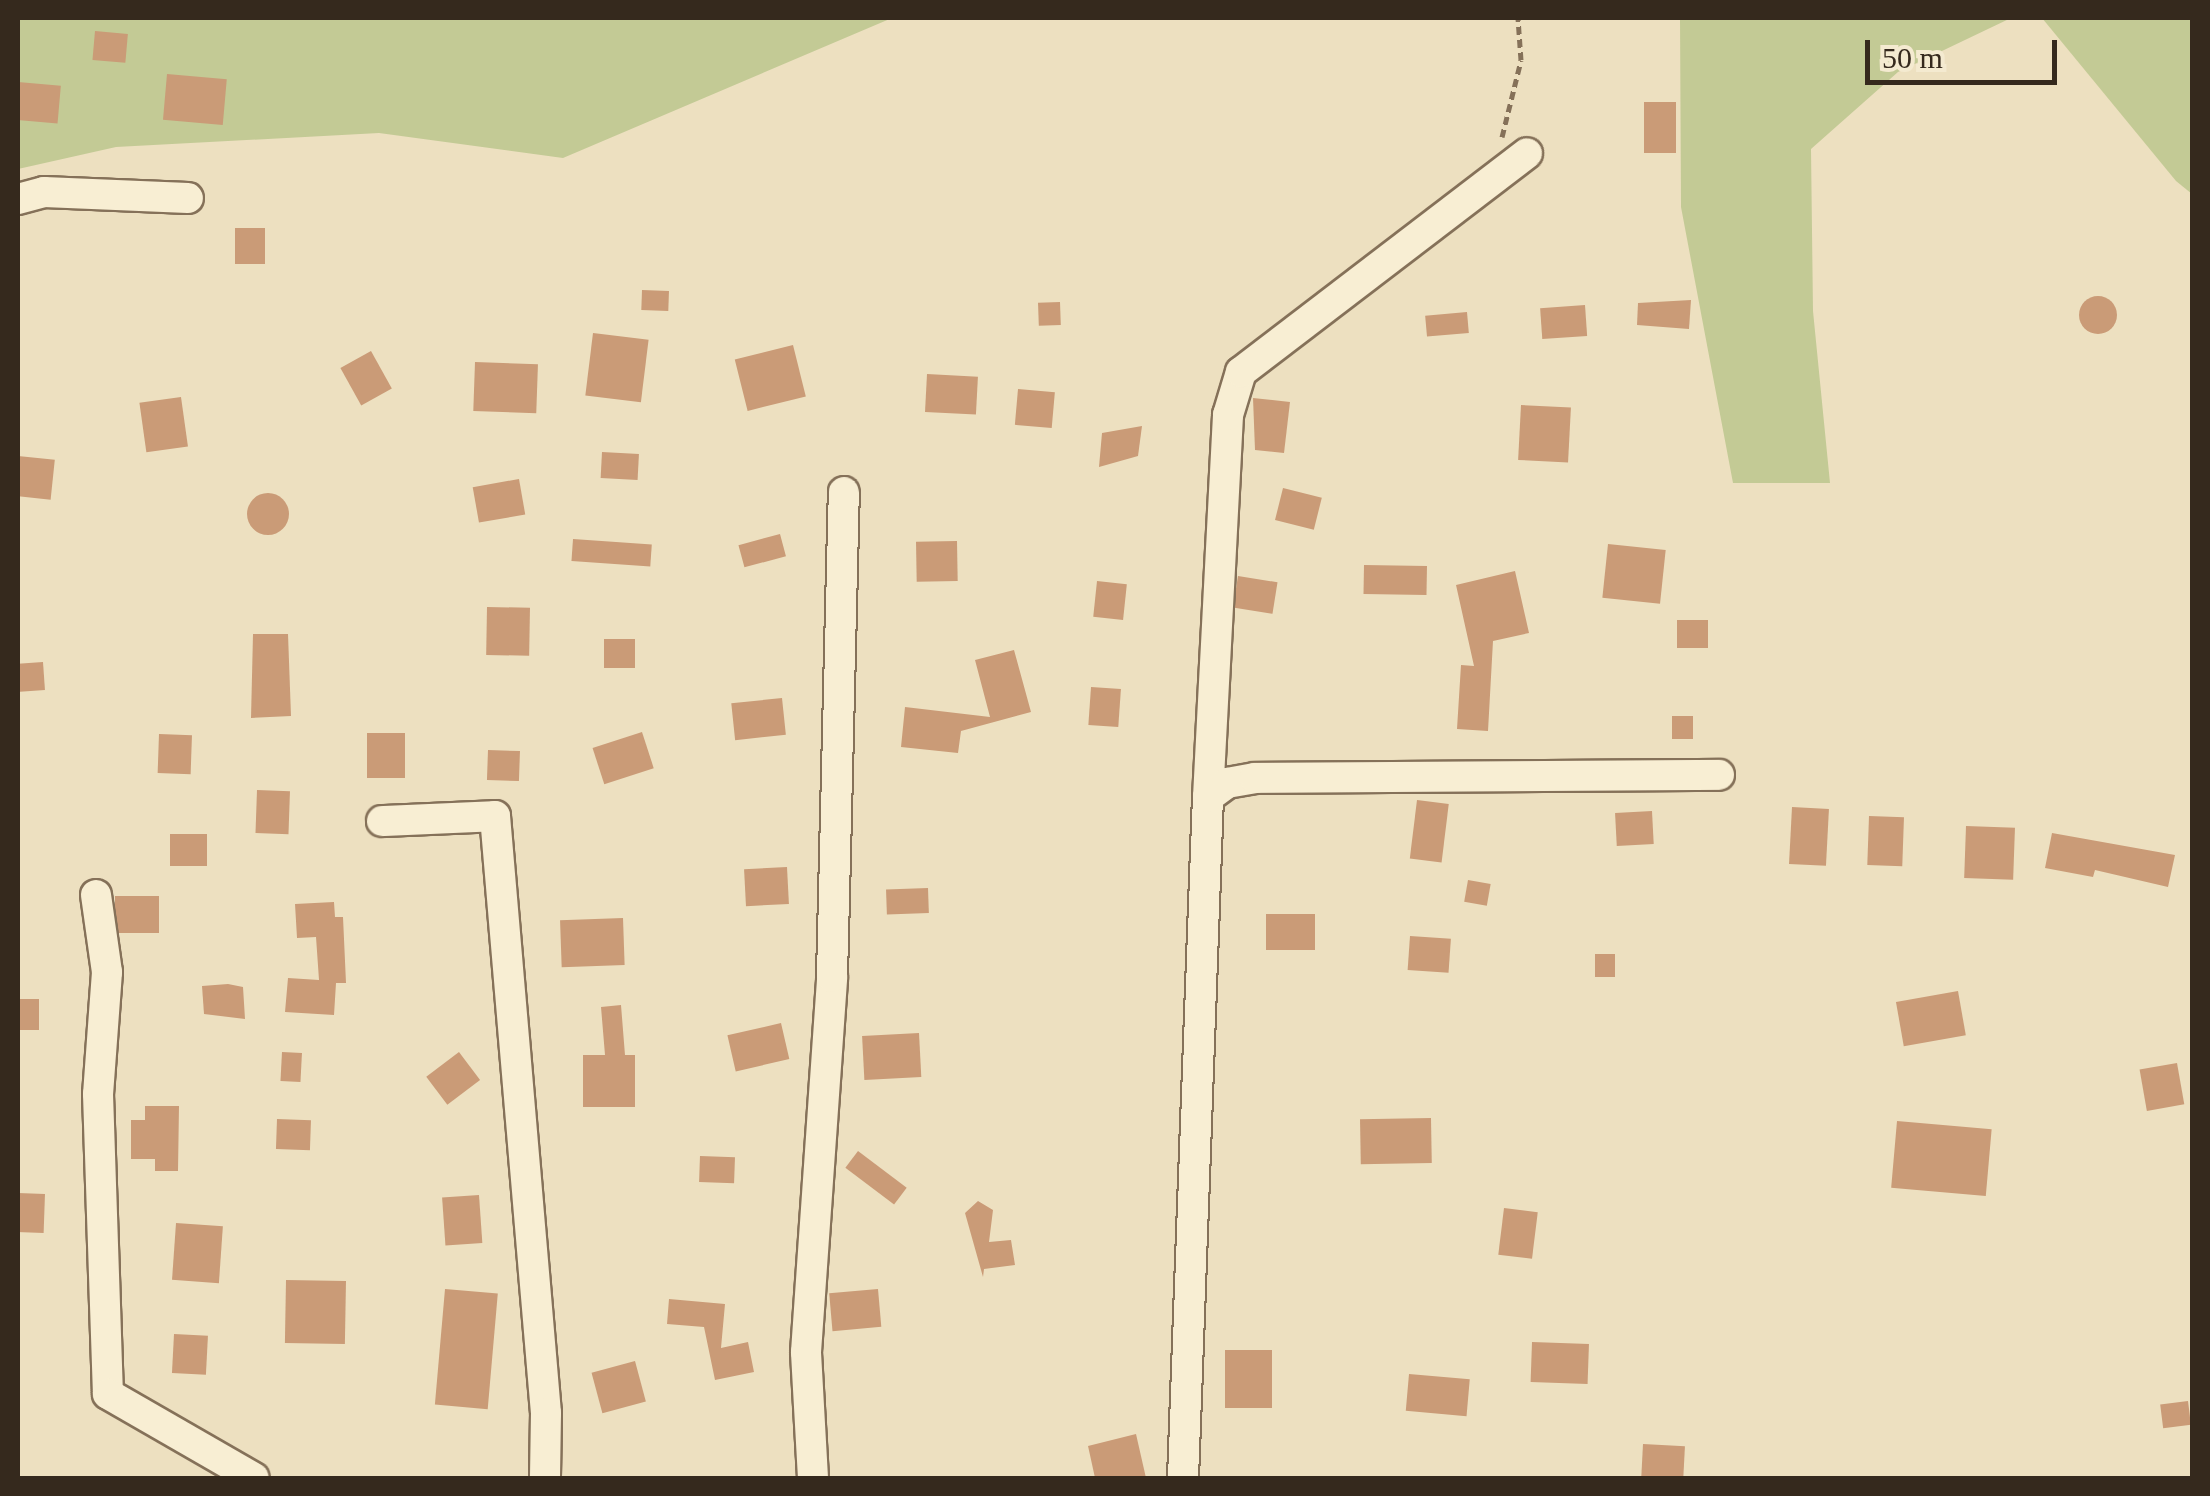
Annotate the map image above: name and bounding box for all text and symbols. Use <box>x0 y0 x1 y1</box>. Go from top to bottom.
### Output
scale bar <box>1870 20 2062 82</box>
text: 50 m <box>1882 41 1943 74</box>

